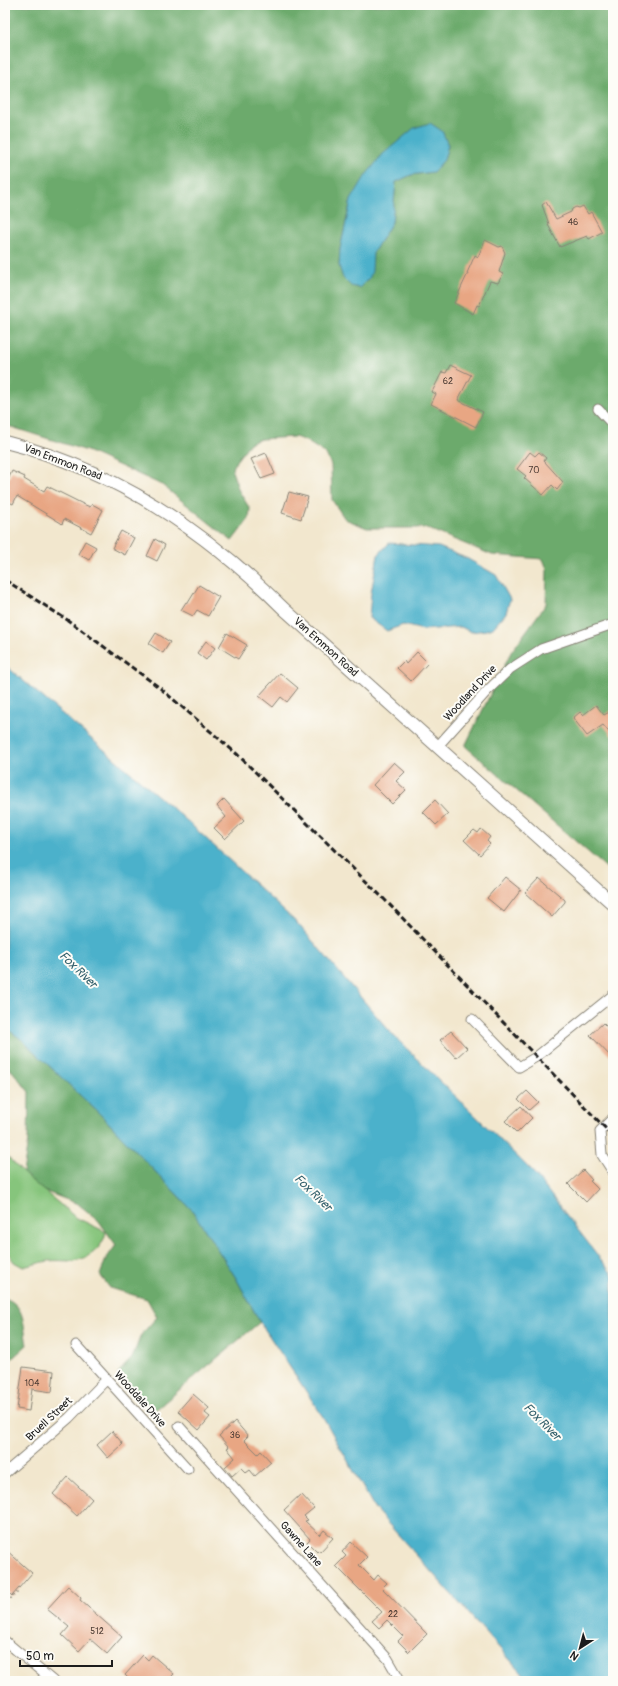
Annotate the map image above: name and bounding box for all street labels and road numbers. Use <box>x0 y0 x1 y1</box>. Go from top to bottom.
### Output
street label: Van Emmon Road <box>22 441 104 483</box>
street label: Van Emmon Road <box>291 615 361 679</box>
street label: Woodland Drive <box>441 662 500 724</box>
street label: Wooddale Drive <box>111 1368 169 1430</box>
street label: Bruell Street <box>23 1394 75 1444</box>
street label: Gawne Lane <box>277 1519 325 1570</box>

